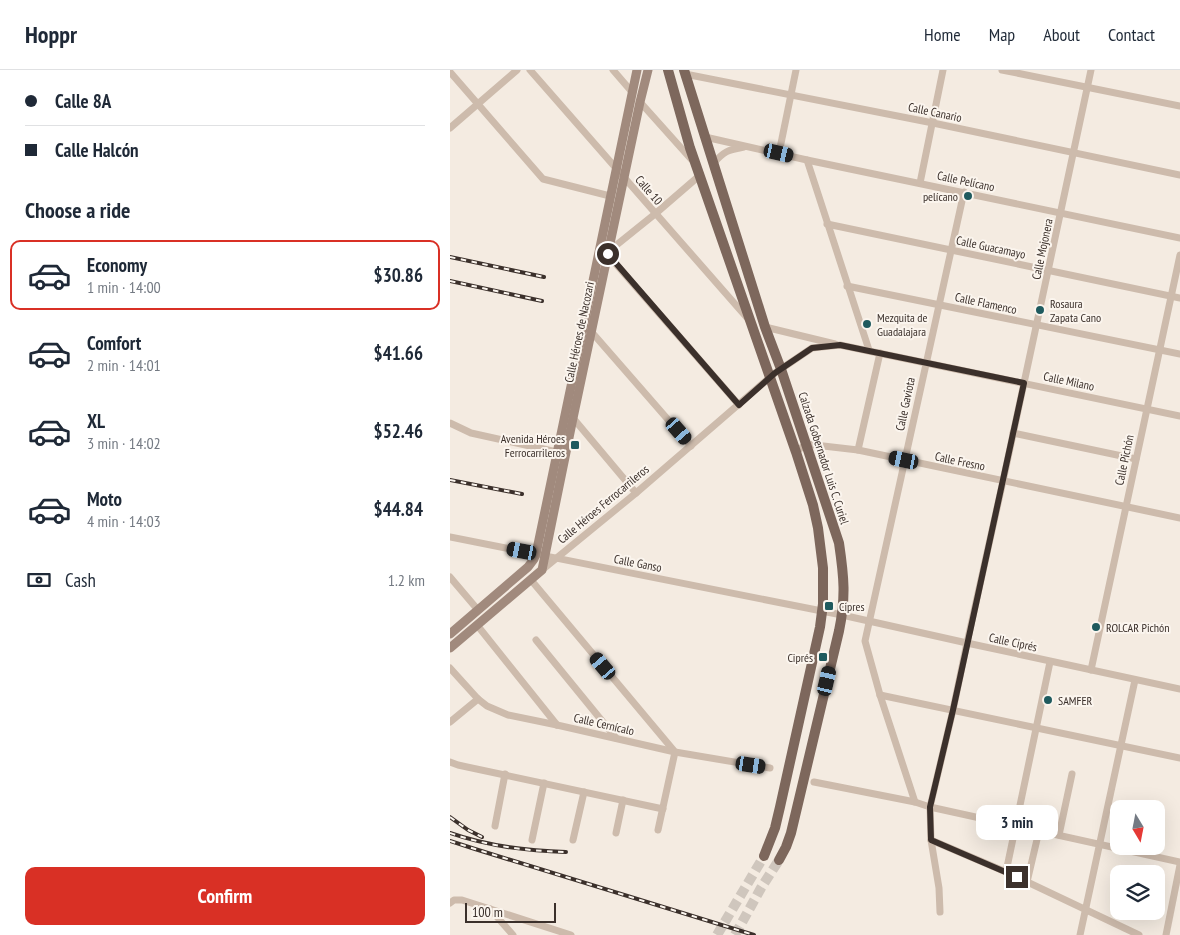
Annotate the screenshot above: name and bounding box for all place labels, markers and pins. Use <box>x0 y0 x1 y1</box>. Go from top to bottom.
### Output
place label: pelícano <box>923 189 958 204</box>
marker: pelícano <box>962 190 974 202</box>
place label: Rosaura Zapata Cano <box>1050 296 1101 325</box>
marker: Rosaura Zapata Cano <box>1034 304 1046 316</box>
place label: Mezquita de Guadalajara <box>877 310 928 339</box>
marker: Mezquita de Guadalajara <box>861 318 873 330</box>
place label: Avenida Héroes Ferrocarrileros <box>501 431 565 460</box>
marker: Avenida Héroes Ferrocarrileros <box>569 439 581 451</box>
place label: Cipres <box>839 599 865 614</box>
marker: Cipres <box>823 600 835 612</box>
place label: ROLCAR Pichón <box>1106 620 1170 635</box>
marker: ROLCAR Pichón <box>1090 621 1102 633</box>
place label: Ciprés <box>787 650 813 665</box>
marker: Ciprés <box>817 651 829 663</box>
place label: SAMFER <box>1058 693 1093 708</box>
marker: SAMFER <box>1042 694 1054 706</box>

